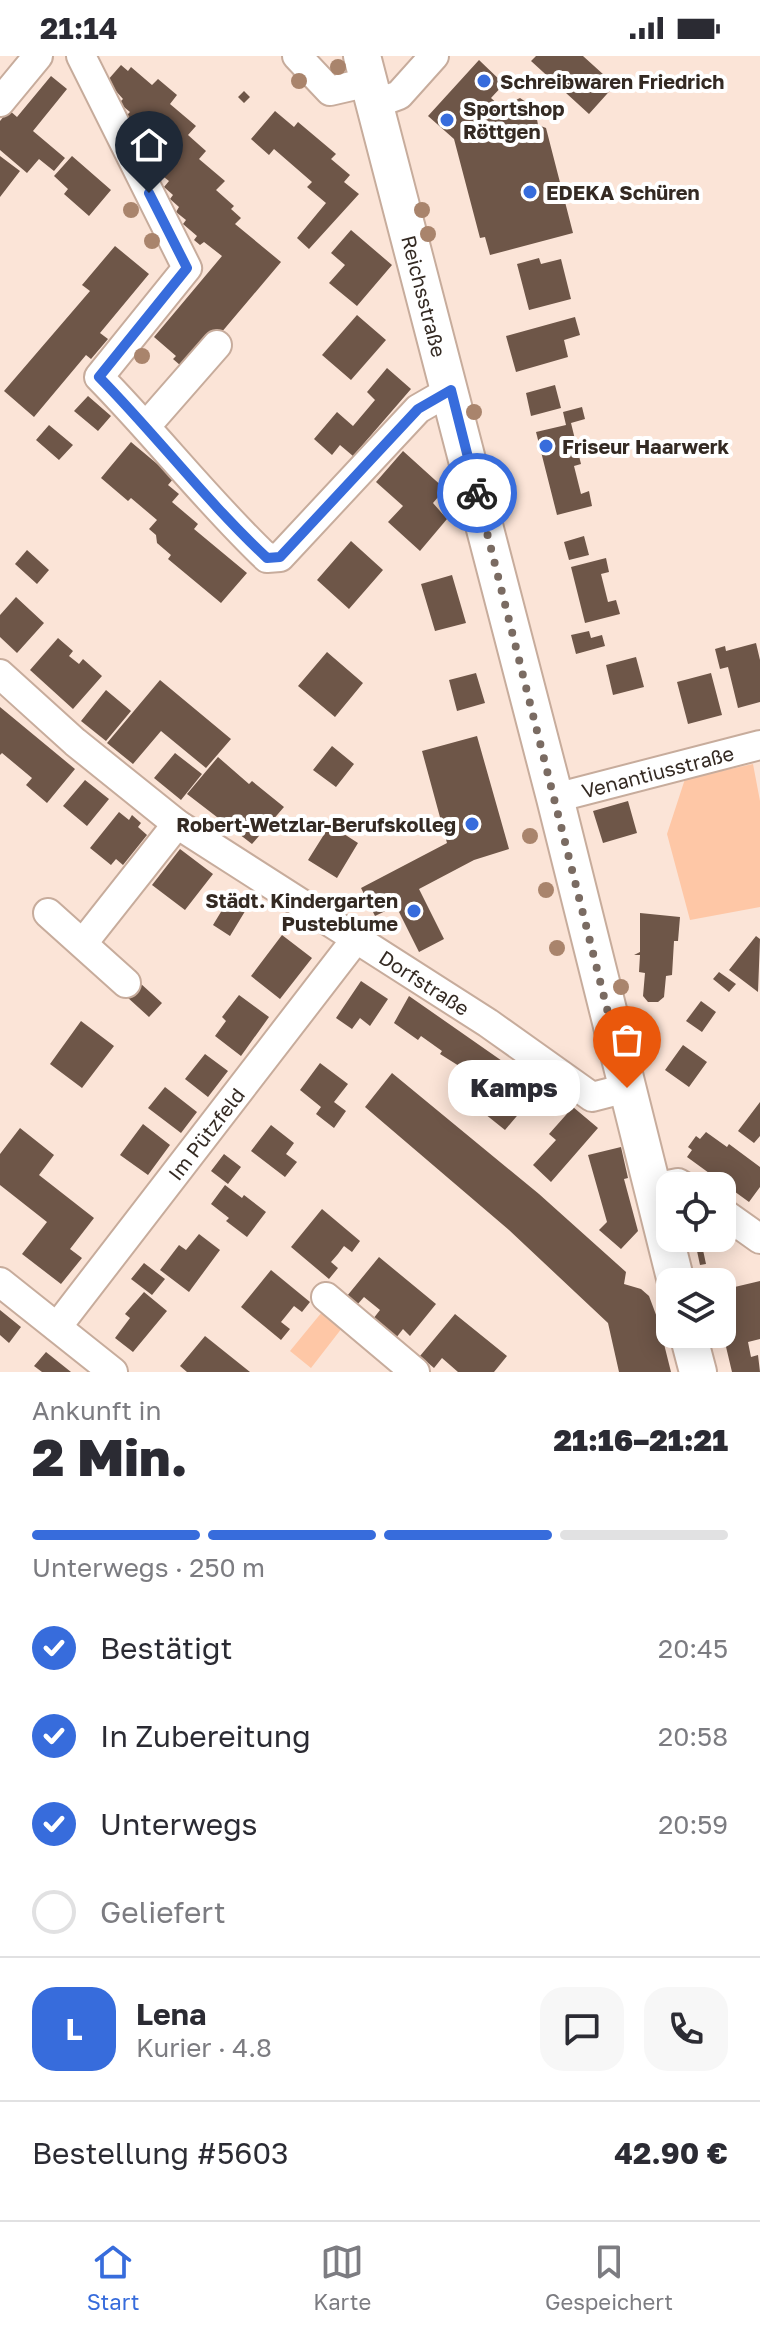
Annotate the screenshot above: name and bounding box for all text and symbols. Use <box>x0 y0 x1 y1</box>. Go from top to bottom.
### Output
text: 21:14 <box>40 10 118 46</box>
place label: Schreibwaren Friedrich <box>500 69 724 93</box>
marker: Schreibwaren Friedrich <box>475 72 493 90</box>
place label: Sportshop Röttgen <box>463 96 565 143</box>
pin <box>115 111 183 193</box>
marker: Sportshop Röttgen <box>438 111 456 129</box>
icon: home <box>127 123 171 167</box>
place label: EDEKA Schüren <box>546 180 700 204</box>
marker: EDEKA Schüren <box>521 183 539 201</box>
street label: Reichsstraße <box>397 233 452 360</box>
place label: Friseur Haarwerk <box>562 434 730 458</box>
marker: Friseur Haarwerk <box>537 437 555 455</box>
courier <box>437 453 517 533</box>
icon: bike <box>455 471 499 515</box>
street label: Venantiusstraße <box>579 740 736 803</box>
place label: Robert-Wetzlar-Berufskolleg <box>176 812 456 836</box>
marker: Robert-Wetzlar-Berufskolleg <box>463 815 481 833</box>
place label: Städt. Kindergarten Pusteblume <box>205 888 398 935</box>
marker: Städt. Kindergarten Pusteblume <box>405 902 423 920</box>
street label: Dorfstraße <box>375 945 474 1020</box>
pin <box>593 1006 661 1088</box>
icon: bag <box>605 1018 649 1062</box>
callout: Kamps <box>447 1060 579 1116</box>
text: Kamps <box>470 1072 558 1103</box>
street label: Im Pützfeld <box>163 1083 249 1185</box>
map controls <box>656 1172 736 1348</box>
button: locate <box>656 1172 736 1252</box>
button: layers <box>656 1268 736 1348</box>
text: Ankunft in <box>32 1395 161 1426</box>
text: 21:16–21:21 <box>553 1422 728 1458</box>
text: 2 Min. <box>32 1425 188 1487</box>
text: Unterwegs · 250 m <box>32 1552 265 1583</box>
icon: check <box>32 1626 76 1670</box>
text: Bestätigt <box>100 1630 233 1666</box>
text: 20:45 <box>658 1633 728 1664</box>
icon: check <box>32 1714 76 1758</box>
text: In Zubereitung <box>100 1718 311 1754</box>
text: 20:58 <box>658 1721 728 1752</box>
icon: check <box>32 1802 76 1846</box>
text: Unterwegs <box>100 1806 258 1842</box>
text: 20:59 <box>658 1809 728 1840</box>
text: Geliefert <box>100 1894 226 1930</box>
button: chat <box>540 1987 624 2071</box>
button: phone <box>644 1987 728 2071</box>
text: Lena <box>136 1996 206 2032</box>
text: L <box>65 2011 83 2047</box>
text: Kurier · 4.8 <box>136 2032 272 2063</box>
text: Bestellung #5603 <box>32 2135 289 2171</box>
text: 42.90 € <box>614 2135 728 2171</box>
tab: Start <box>87 2240 140 2315</box>
tab: Karte <box>313 2240 371 2315</box>
tab: Gespeichert <box>545 2240 673 2315</box>

